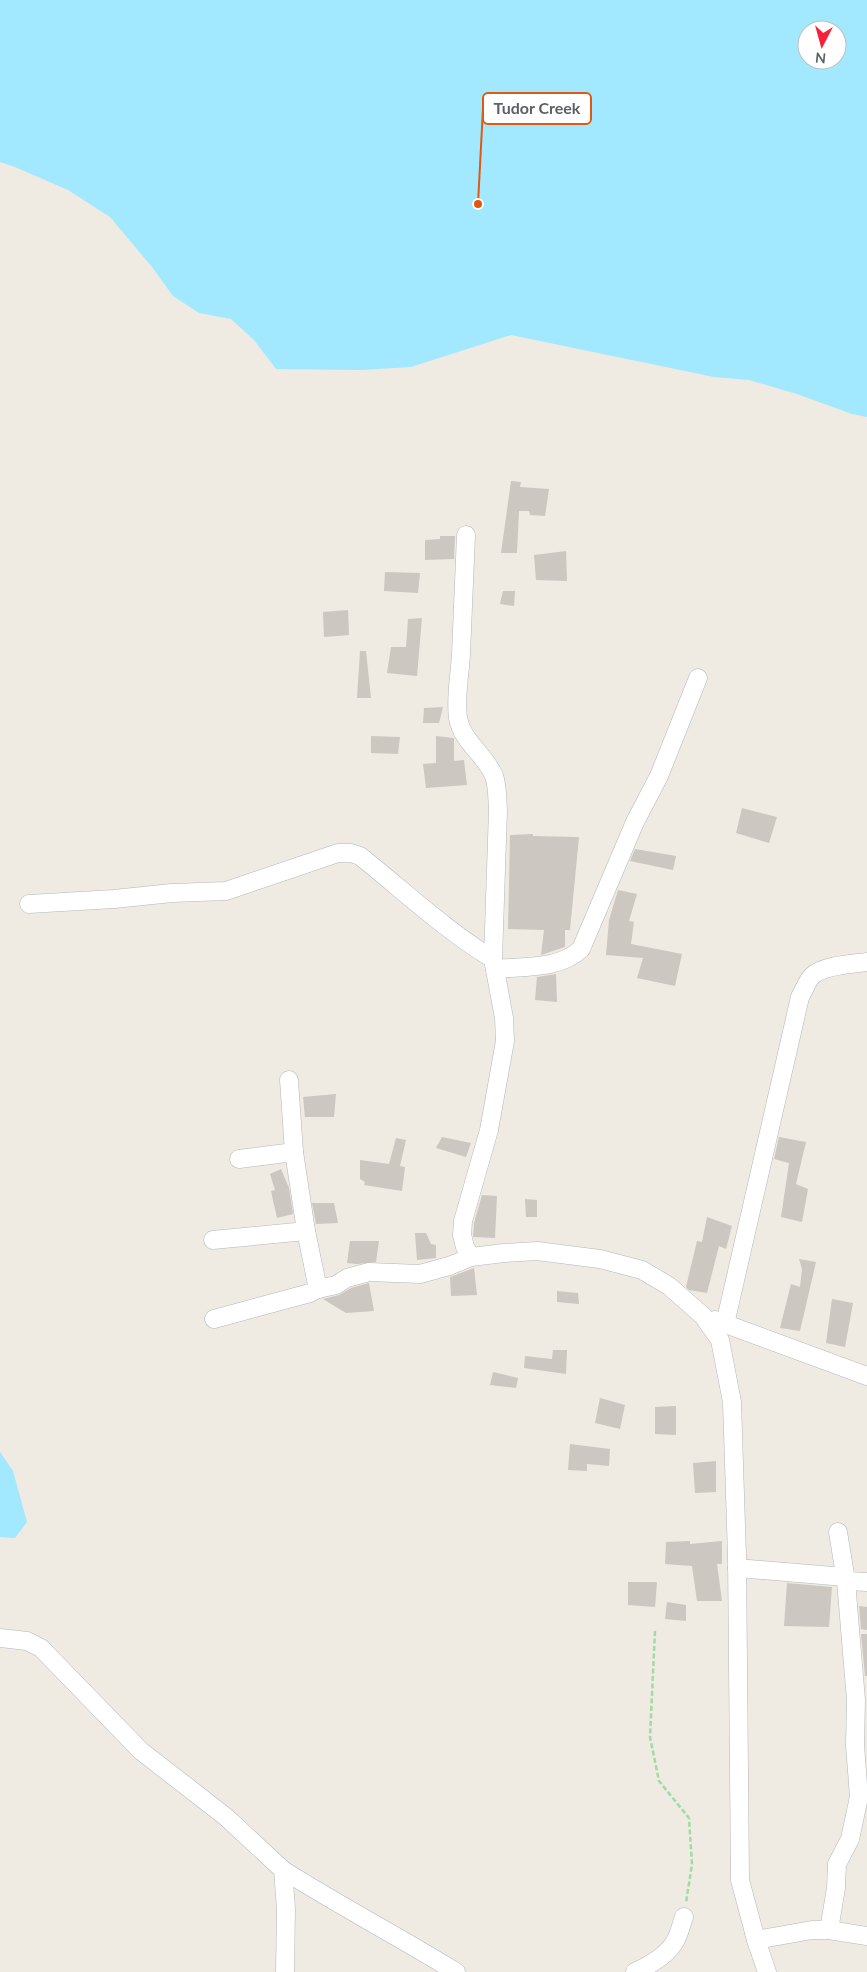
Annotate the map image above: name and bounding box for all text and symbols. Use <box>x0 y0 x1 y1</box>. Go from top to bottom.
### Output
north arrow <box>797 20 847 70</box>
text: N <box>814 49 827 67</box>
callout: Tudor Creek <box>483 93 591 124</box>
text: Tudor Creek <box>494 98 581 117</box>

